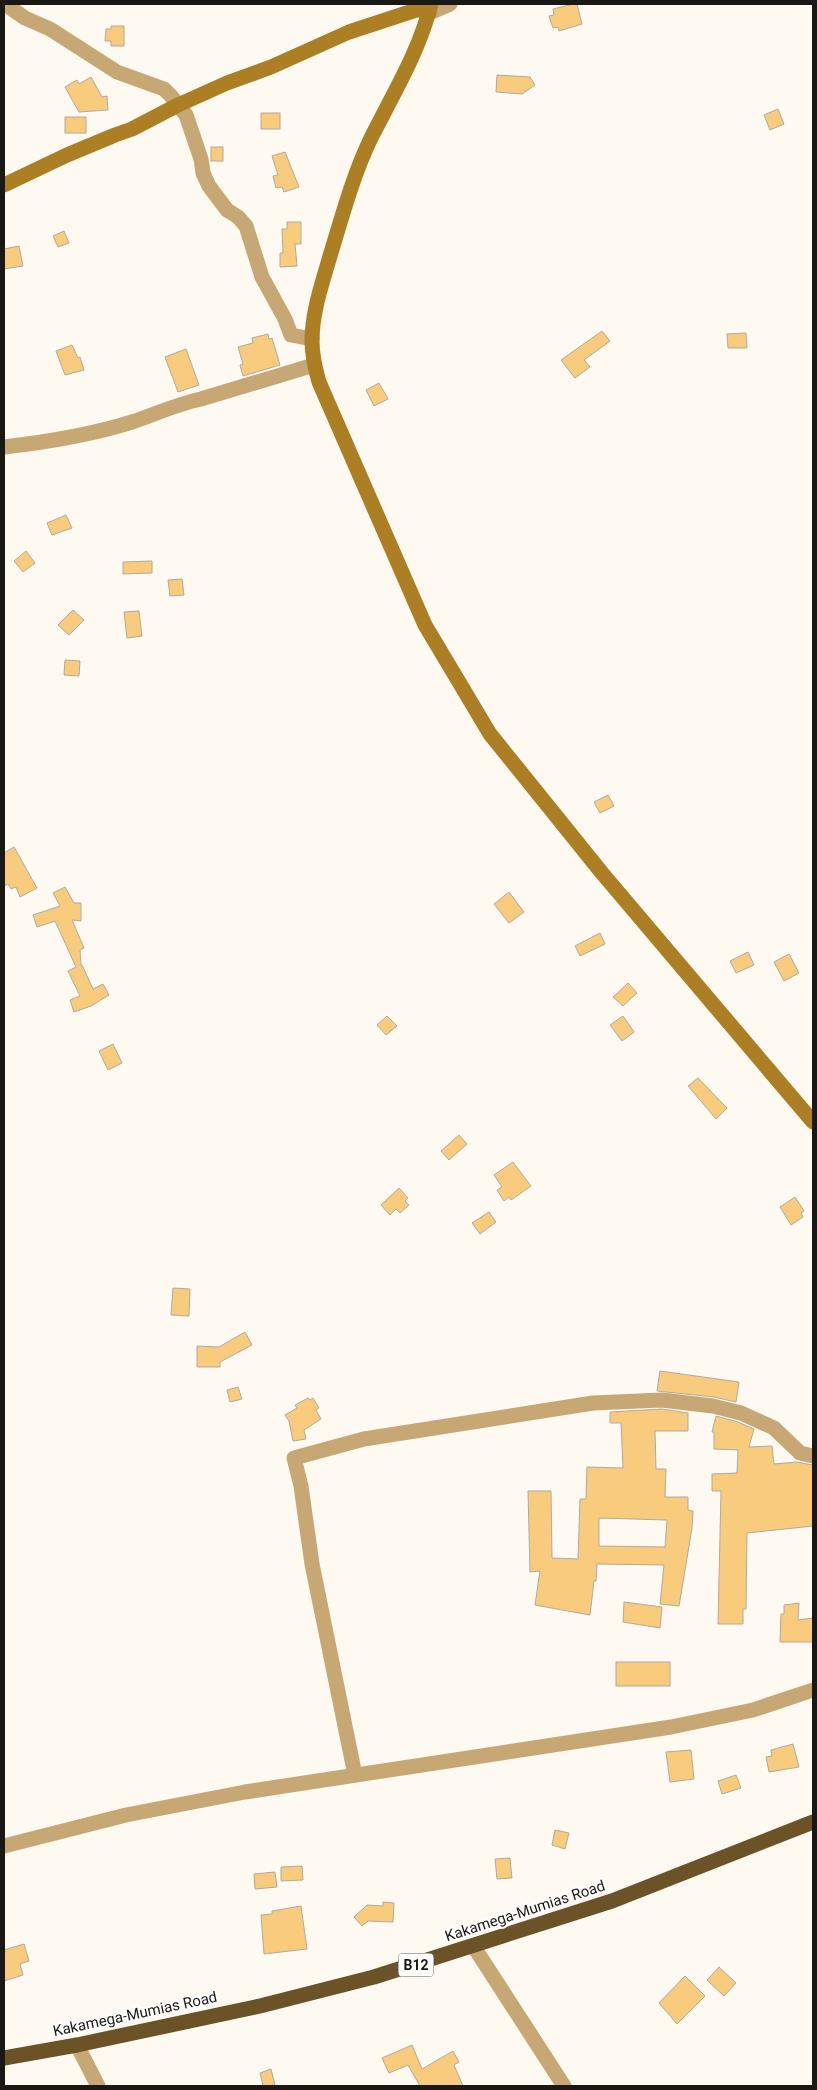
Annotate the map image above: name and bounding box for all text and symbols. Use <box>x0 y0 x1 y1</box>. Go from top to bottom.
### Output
street label: Kakamega-Mumias Road <box>443 1877 607 1945</box>
road number: B12 <box>398 1954 434 1976</box>
street label: Kakamega-Mumias Road <box>51 1988 219 2040</box>

